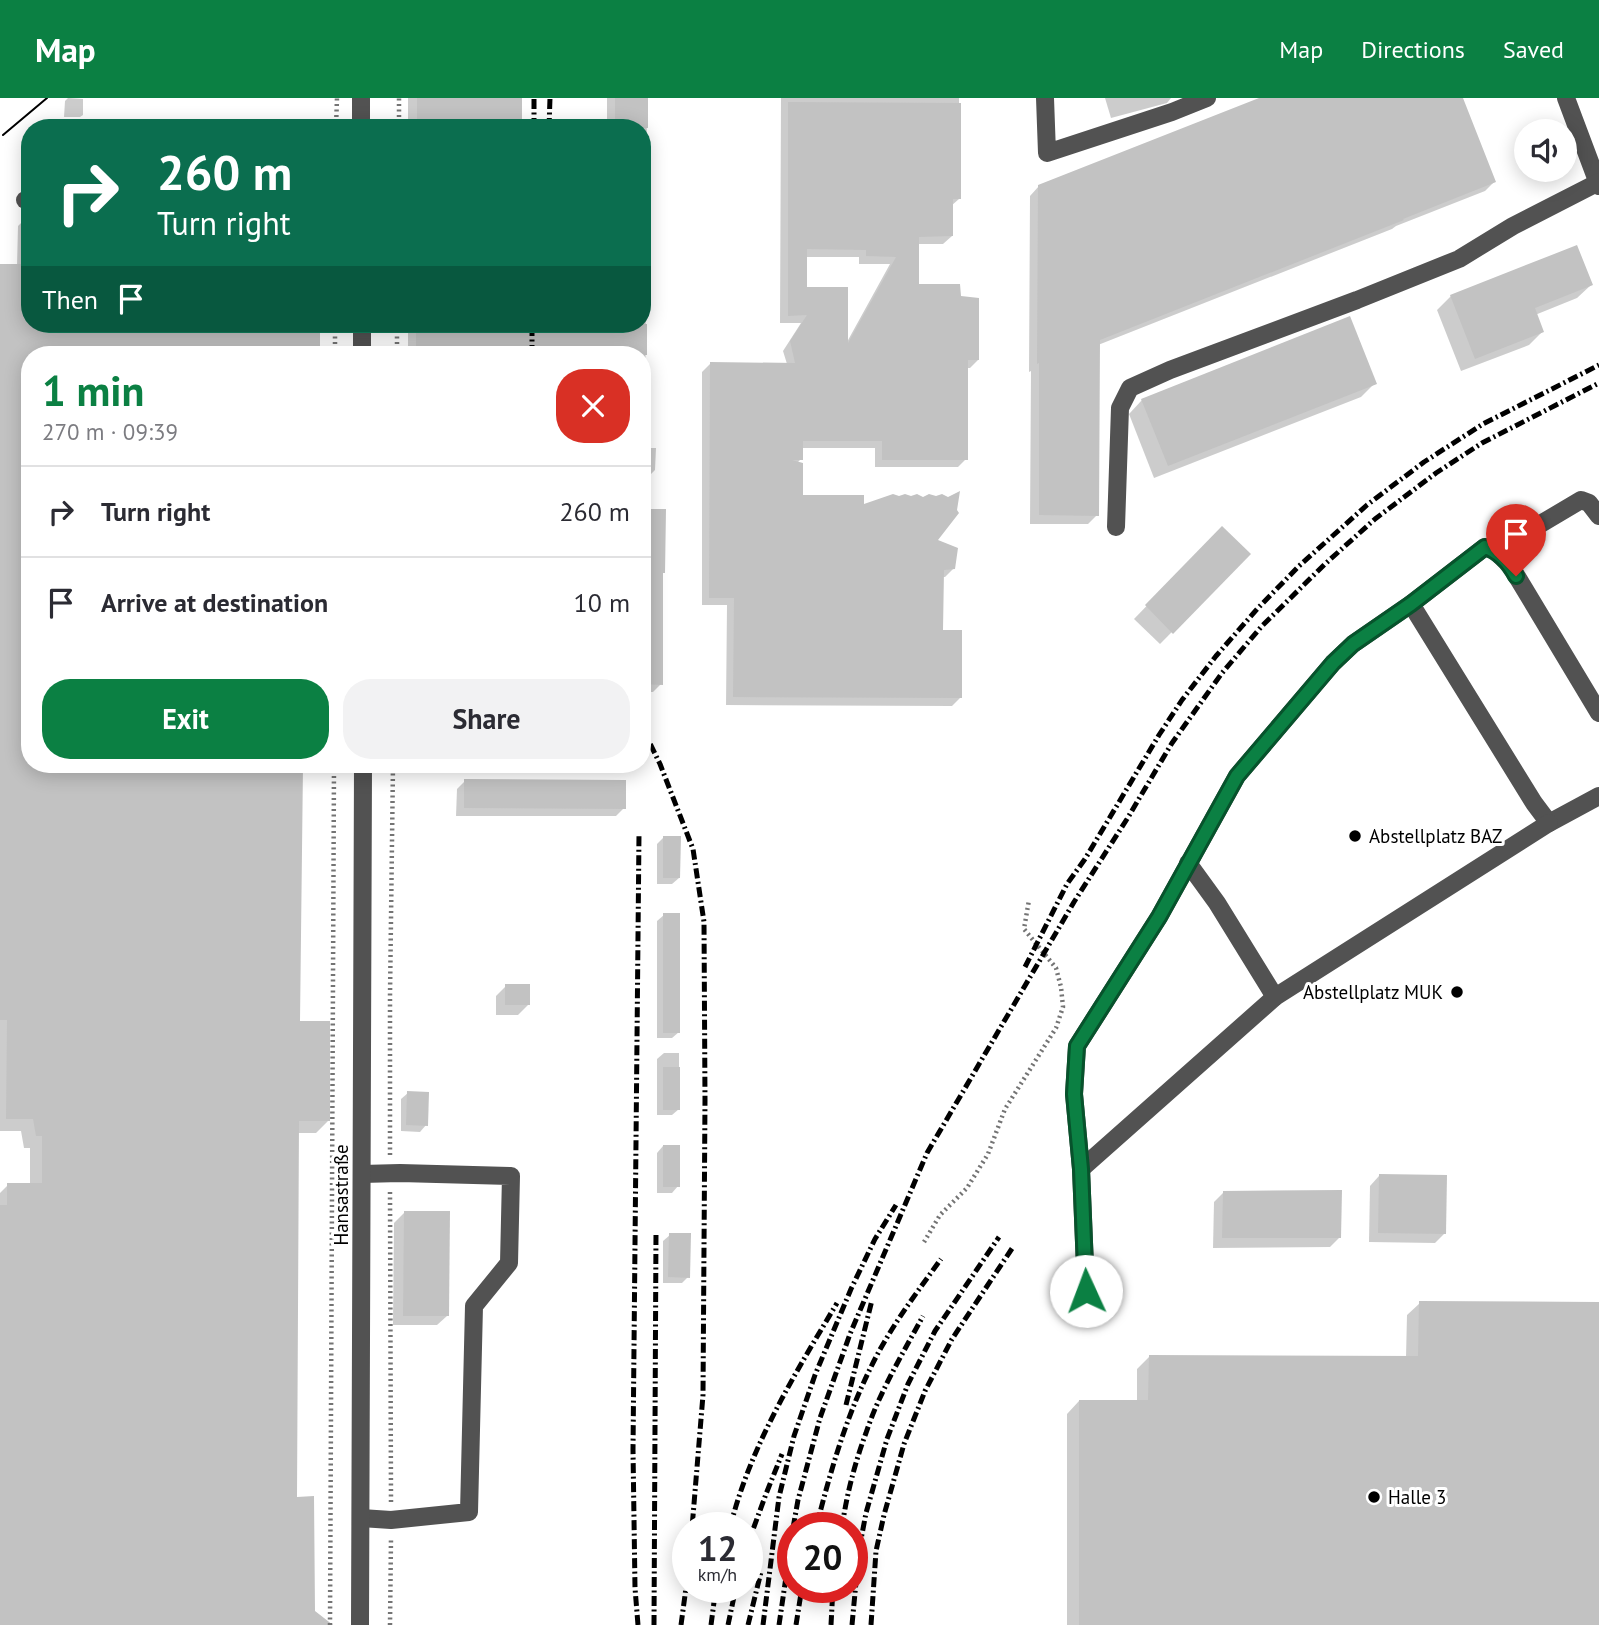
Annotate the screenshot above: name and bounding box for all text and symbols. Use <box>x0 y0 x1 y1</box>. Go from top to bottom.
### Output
text: Map <box>35 28 96 71</box>
text: Map <box>1279 34 1323 65</box>
text: Directions <box>1361 34 1465 65</box>
text: Saved <box>1503 34 1564 65</box>
map controls <box>1514 119 1577 182</box>
button: sound <box>1514 119 1577 182</box>
text: 260 m <box>157 140 292 204</box>
icon: right <box>42 147 133 238</box>
text: Turn right <box>157 202 291 244</box>
icon: arrive <box>112 280 150 318</box>
text: Then <box>42 283 98 316</box>
text: 1 min <box>42 363 144 418</box>
button: close <box>556 369 630 443</box>
text: 270 m · 09:39 <box>42 417 178 446</box>
icon: right <box>42 493 80 531</box>
text: Turn right <box>101 495 210 528</box>
text: 260 m <box>559 495 630 528</box>
pin <box>1486 504 1546 576</box>
icon: arrive <box>1497 515 1535 553</box>
icon: arrive <box>42 584 80 622</box>
text: Arrive at destination <box>101 586 328 619</box>
text: 10 m <box>574 586 630 619</box>
button: Exit <box>42 679 329 759</box>
button: Share <box>343 679 630 759</box>
place label: Abstellplatz BAZ <box>1369 824 1502 848</box>
marker: Abstellplatz BAZ <box>1347 828 1363 844</box>
place label: Abstellplatz MUK <box>1303 980 1443 1004</box>
marker: Abstellplatz MUK <box>1449 984 1465 1000</box>
street label: Hansastraße <box>329 1144 353 1246</box>
position arrow <box>1049 1254 1123 1328</box>
place label: Halle 3 <box>1388 1485 1446 1509</box>
marker: Halle 3 <box>1366 1489 1382 1505</box>
speed limit sign: 20 <box>777 1512 868 1603</box>
text: 12 <box>698 1525 737 1571</box>
text: km/h <box>698 1563 737 1586</box>

